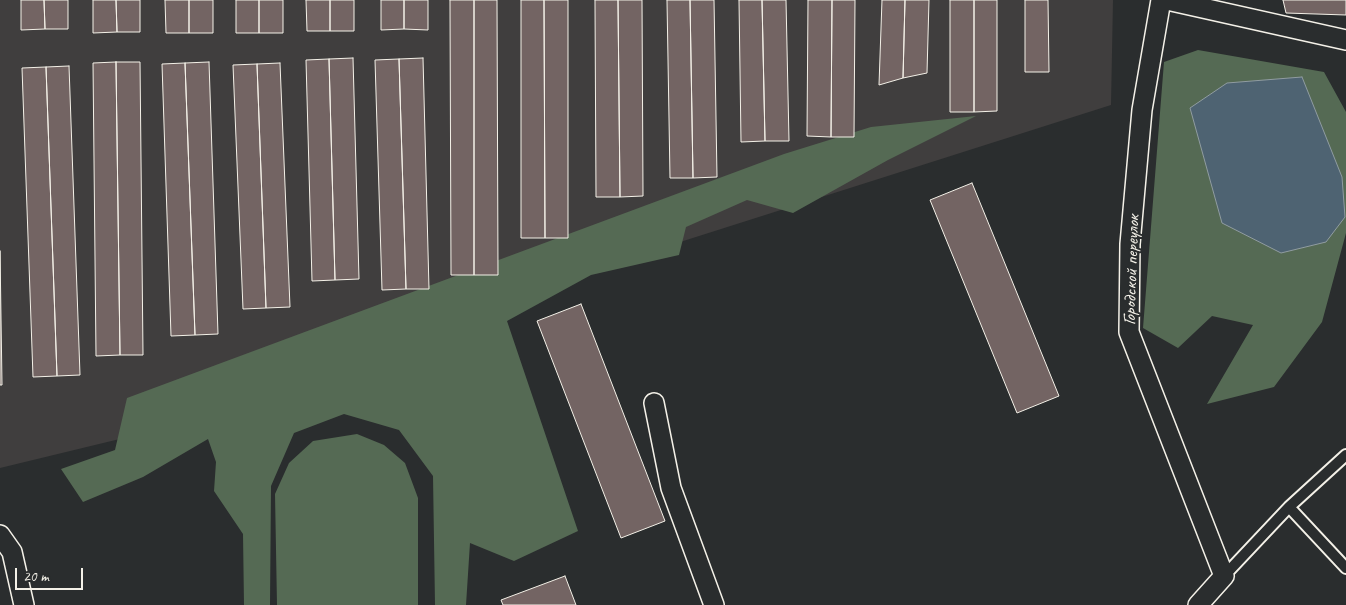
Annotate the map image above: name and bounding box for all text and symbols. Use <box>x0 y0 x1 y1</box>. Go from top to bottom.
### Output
street label: Городской переулок <box>1119 215 1145 325</box>
scale bar <box>18 558 85 590</box>
text: 20 m <box>23 567 49 586</box>

